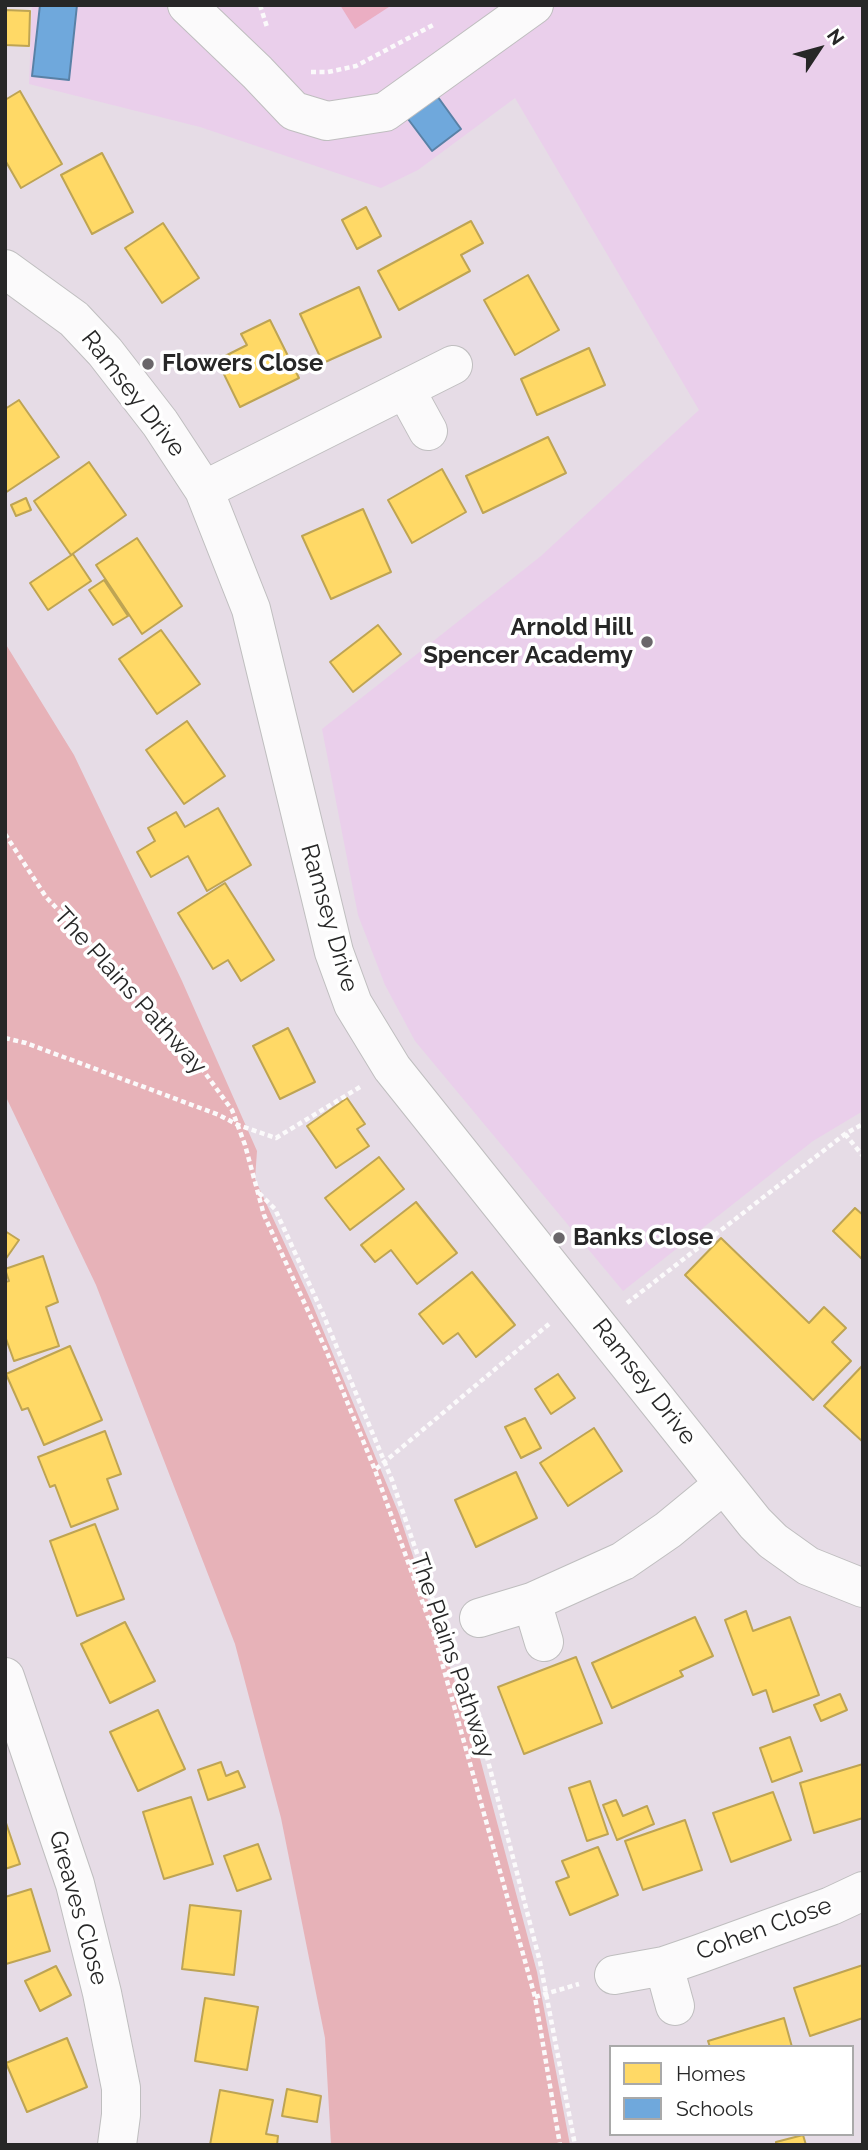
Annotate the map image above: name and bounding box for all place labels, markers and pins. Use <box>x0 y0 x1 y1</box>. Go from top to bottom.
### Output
place label: Flowers Close <box>162 350 323 378</box>
marker: Flowers Close <box>140 356 156 372</box>
place label: Arnold Hill Spencer Academy <box>423 614 633 670</box>
marker: Arnold Hill Spencer Academy <box>639 634 655 650</box>
place label: Banks Close <box>573 1224 713 1252</box>
marker: Banks Close <box>551 1230 567 1246</box>

